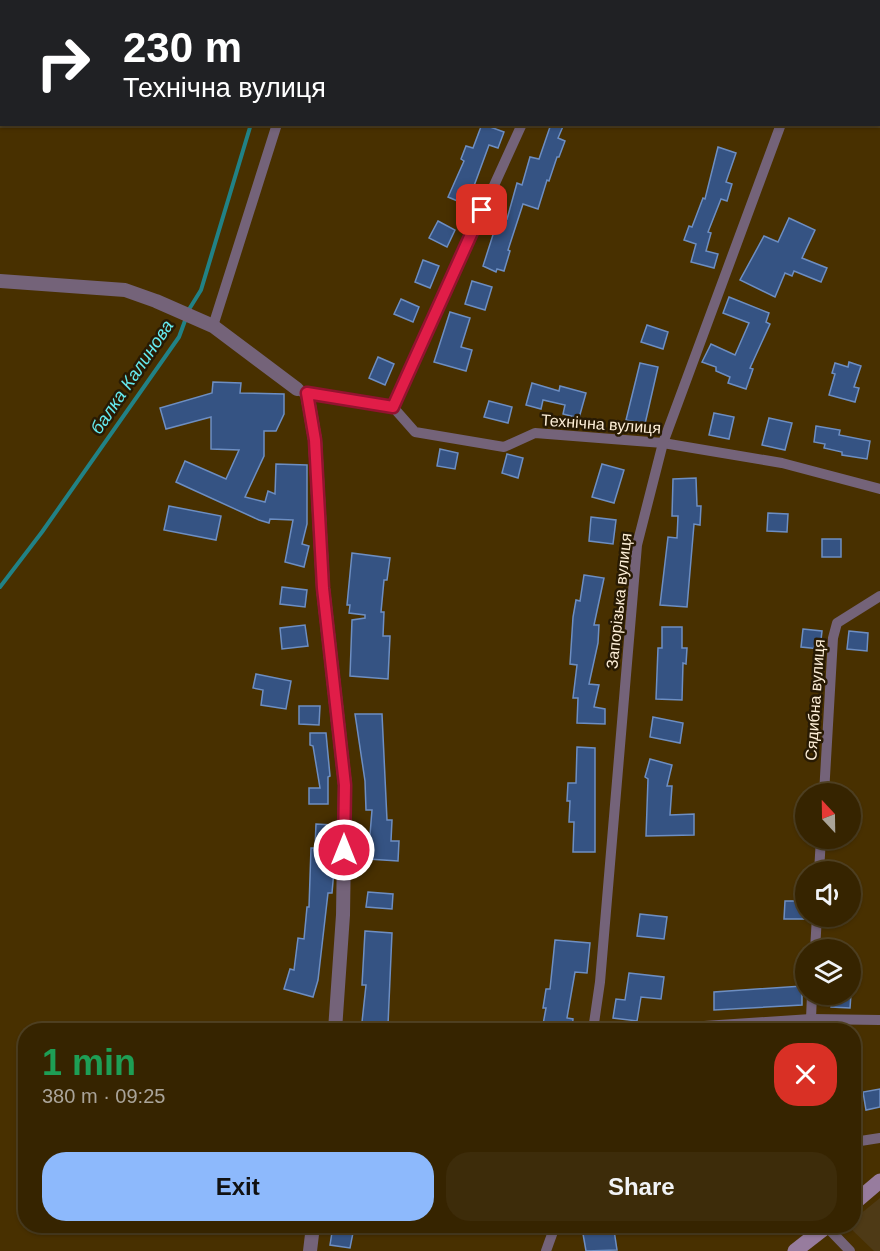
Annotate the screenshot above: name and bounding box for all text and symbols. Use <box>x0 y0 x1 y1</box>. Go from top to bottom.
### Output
icon: right <box>24 24 102 102</box>
text: 230 m <box>123 24 242 71</box>
text: Технічна вулиця <box>123 73 326 103</box>
pin <box>456 184 507 235</box>
icon: arrive <box>465 193 498 226</box>
water label: балка Калинова <box>86 316 178 438</box>
street label: Технічна вулиця <box>540 411 662 437</box>
street label: Запорізька вулиця <box>603 532 635 670</box>
street label: Сядибна вулиця <box>802 639 828 761</box>
north arrow <box>795 783 861 849</box>
map controls <box>795 783 861 1005</box>
position arrow <box>312 818 376 882</box>
button: sound <box>795 861 861 927</box>
button: layers <box>795 939 861 1005</box>
text: 1 min <box>42 1042 136 1083</box>
button: close <box>774 1043 837 1106</box>
text: 380 m · 09:25 <box>42 1085 165 1107</box>
button: Exit <box>42 1152 434 1221</box>
button: Share <box>446 1152 837 1221</box>

